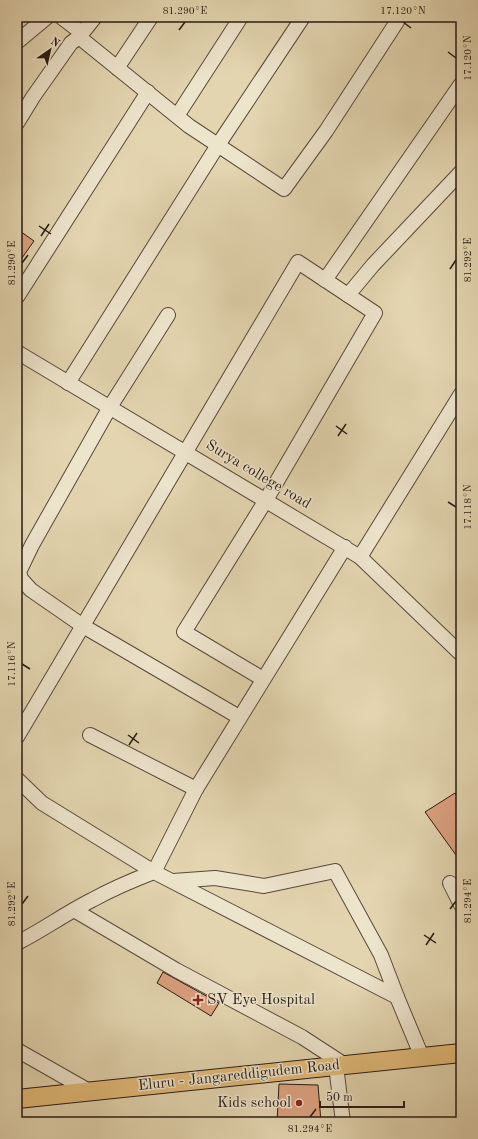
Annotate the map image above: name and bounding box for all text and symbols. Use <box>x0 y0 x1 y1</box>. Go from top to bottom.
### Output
text: 81.290°E <box>163 6 207 16</box>
text: 17.120°N <box>380 6 426 16</box>
north arrow <box>30 30 70 70</box>
text: 17.120°N <box>463 35 473 81</box>
text: N <box>48 36 62 50</box>
text: 81.292°E <box>463 238 473 282</box>
text: 81.290°E <box>7 241 17 285</box>
street label: Surya college road <box>203 438 313 512</box>
text: 17.118°N <box>463 484 473 530</box>
text: 17.116°N <box>7 641 17 687</box>
text: 81.294°E <box>463 879 473 923</box>
text: 81.292°E <box>7 882 17 926</box>
place label: SV Eye Hospital <box>207 993 315 1008</box>
marker: SV Eye Hospital <box>192 994 204 1006</box>
street label: Eluru - Jangareddigudem Road <box>137 1058 341 1094</box>
scale bar <box>320 1083 404 1109</box>
text: 50 m <box>326 1091 353 1104</box>
place label: Kids school <box>217 1096 291 1111</box>
marker: Kids school <box>294 1098 304 1108</box>
text: 81.294°E <box>288 1124 332 1134</box>

